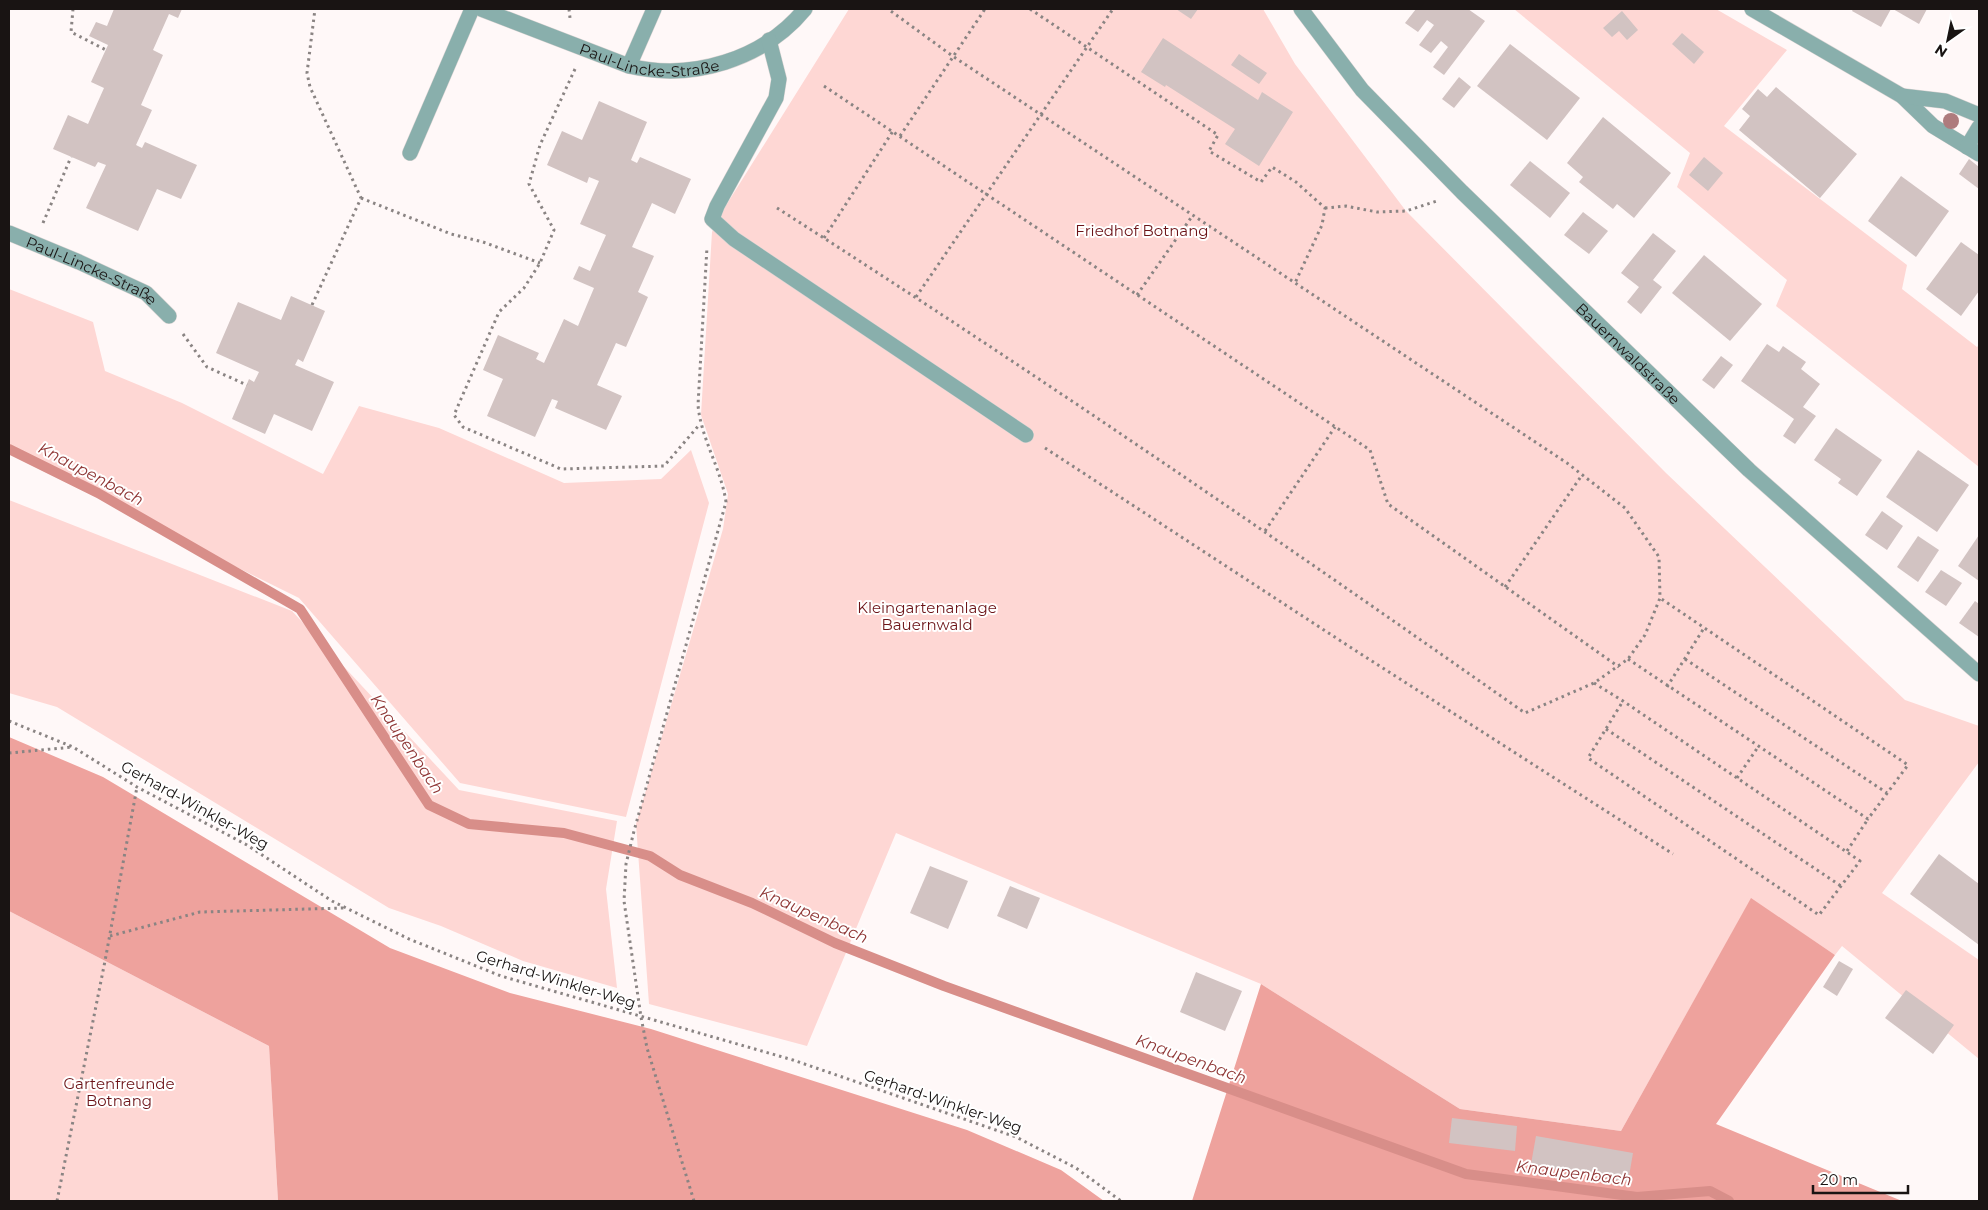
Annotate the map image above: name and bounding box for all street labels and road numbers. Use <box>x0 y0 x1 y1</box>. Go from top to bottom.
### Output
street label: Paul-Lincke-Straße <box>577 38 721 80</box>
street label: Paul-Lincke-Straße <box>24 232 162 309</box>
street label: Bauernwaldstraße <box>1572 298 1685 408</box>
street label: Gerhard-Winkler-Weg <box>118 756 272 854</box>
street label: Gerhard-Winkler-Weg <box>474 946 638 1012</box>
street label: Gerhard-Winkler-Weg <box>861 1065 1025 1137</box>

